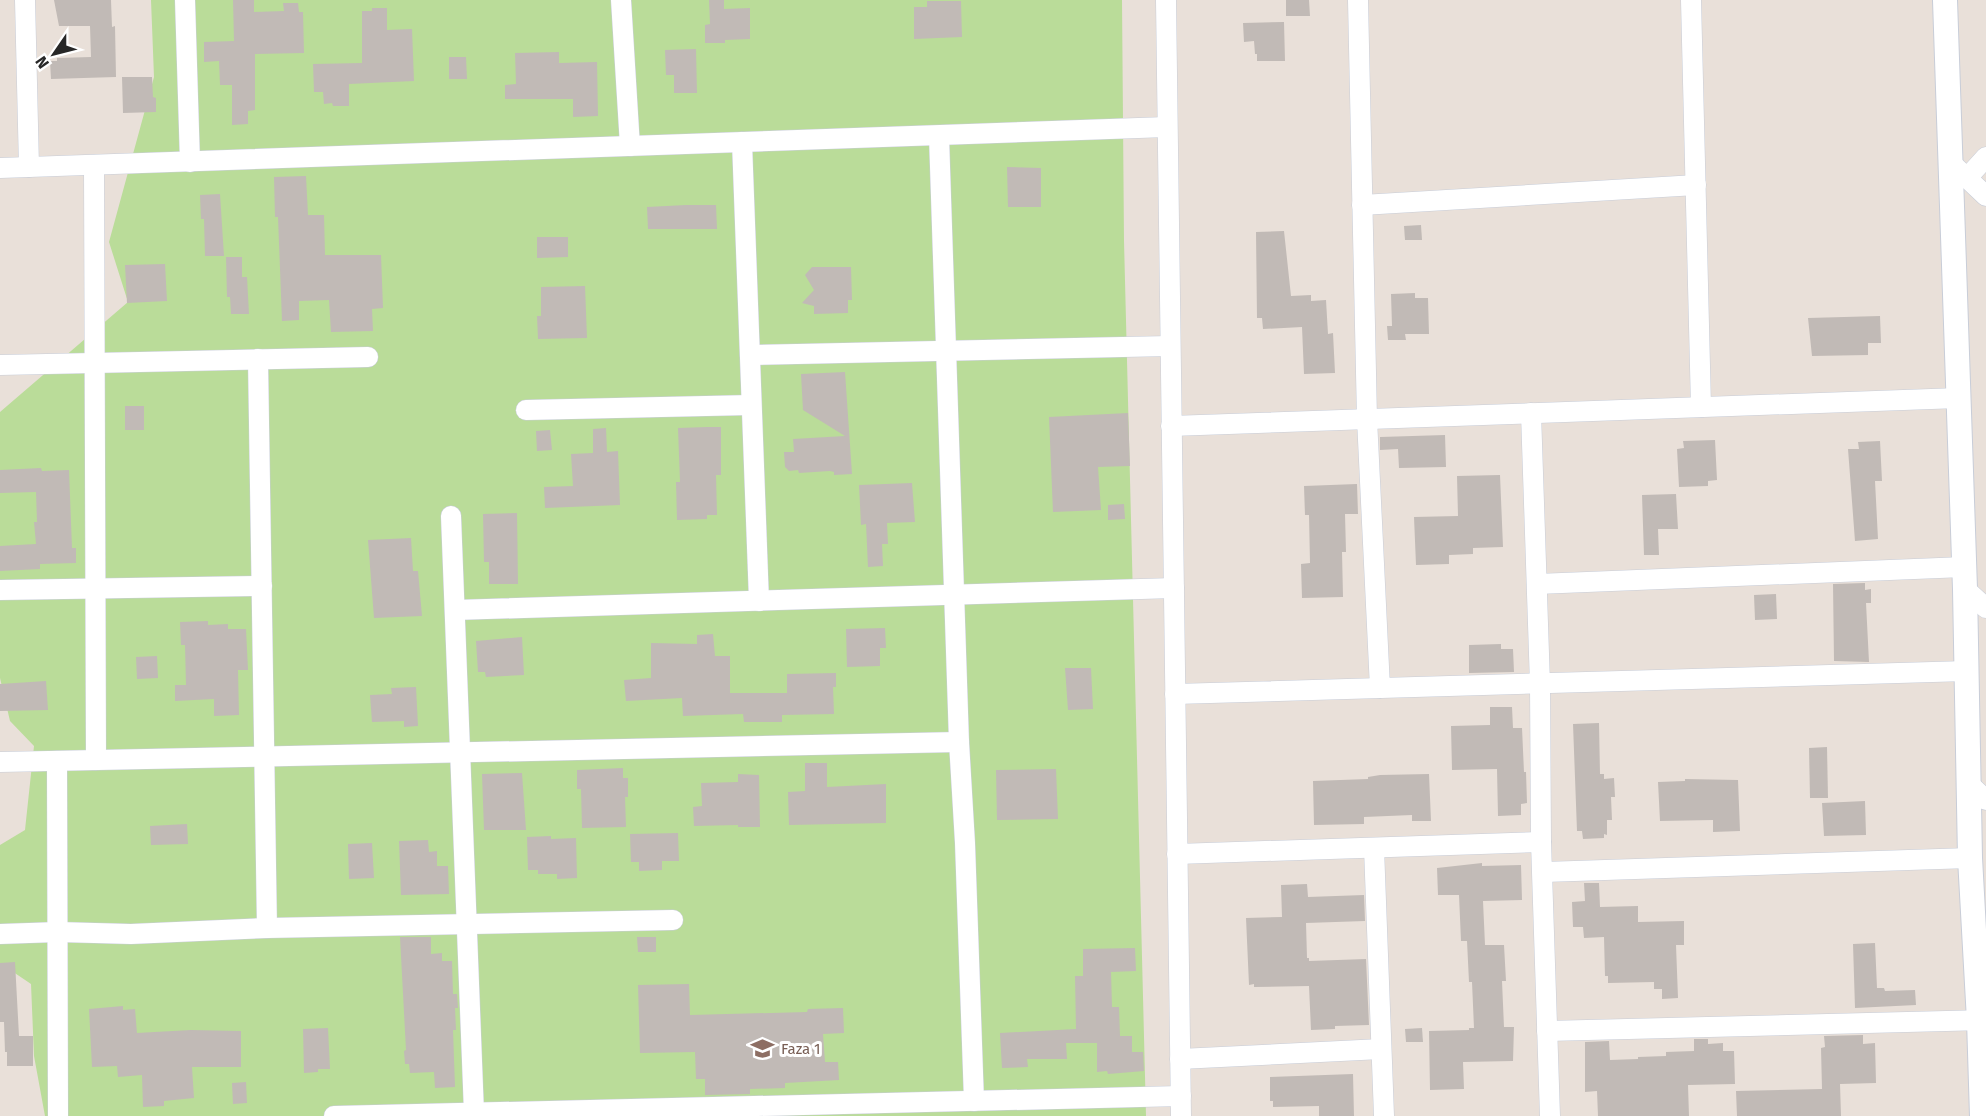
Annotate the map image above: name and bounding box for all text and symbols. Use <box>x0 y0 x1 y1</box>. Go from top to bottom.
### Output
north arrow <box>24 24 84 84</box>
text: N <box>31 53 53 72</box>
school or university icon: Faza 1 <box>750 1036 776 1062</box>
place label: Faza 1 <box>781 1040 821 1058</box>

